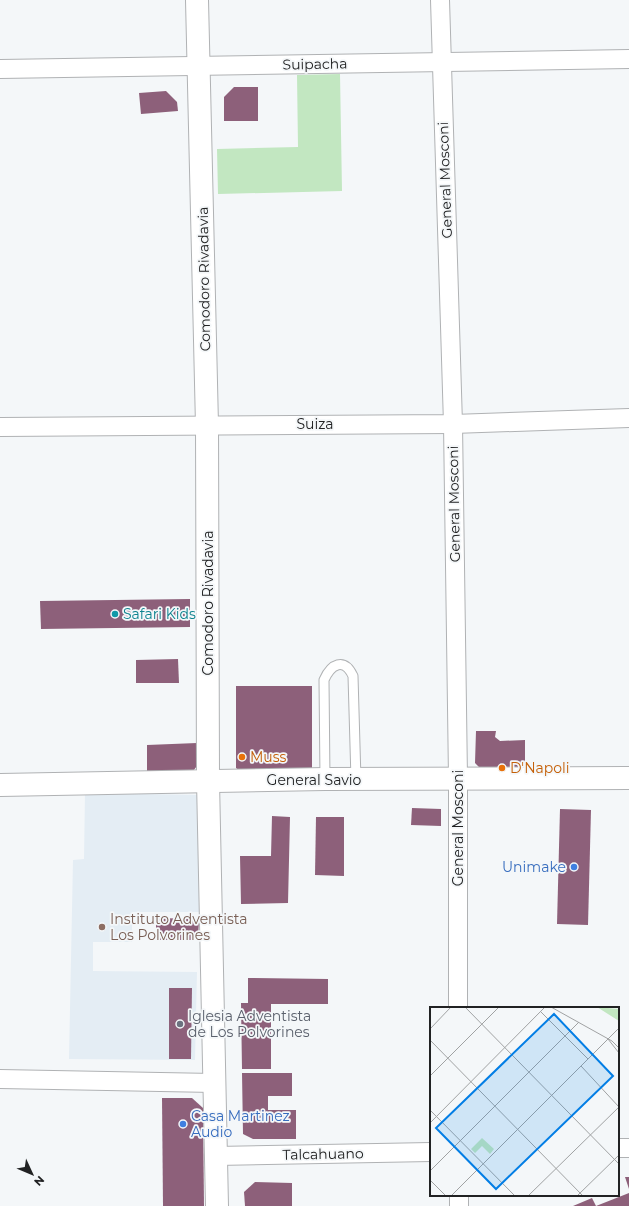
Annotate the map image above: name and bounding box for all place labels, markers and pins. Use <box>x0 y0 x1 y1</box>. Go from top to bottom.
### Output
place label: Safari Kids <box>123 605 196 623</box>
marker: Safari Kids <box>110 609 120 619</box>
place label: Muss <box>250 748 287 766</box>
marker: Muss <box>237 752 247 762</box>
place label: D'Napoli <box>510 759 570 777</box>
marker: D'Napoli <box>497 763 507 773</box>
place label: Unimake <box>502 858 566 876</box>
marker: Unimake <box>569 862 579 872</box>
place label: Instituto Adventista Los Polvorines <box>110 910 248 944</box>
marker: Instituto Adventista Los Polvorines <box>97 922 107 932</box>
place label: Iglesia Adventista de Los Polvorines <box>188 1007 311 1041</box>
marker: Iglesia Adventista de Los Polvorines <box>175 1019 185 1029</box>
place label: Casa Martinez Audio <box>191 1107 290 1141</box>
marker: Casa Martinez Audio <box>178 1119 188 1129</box>

